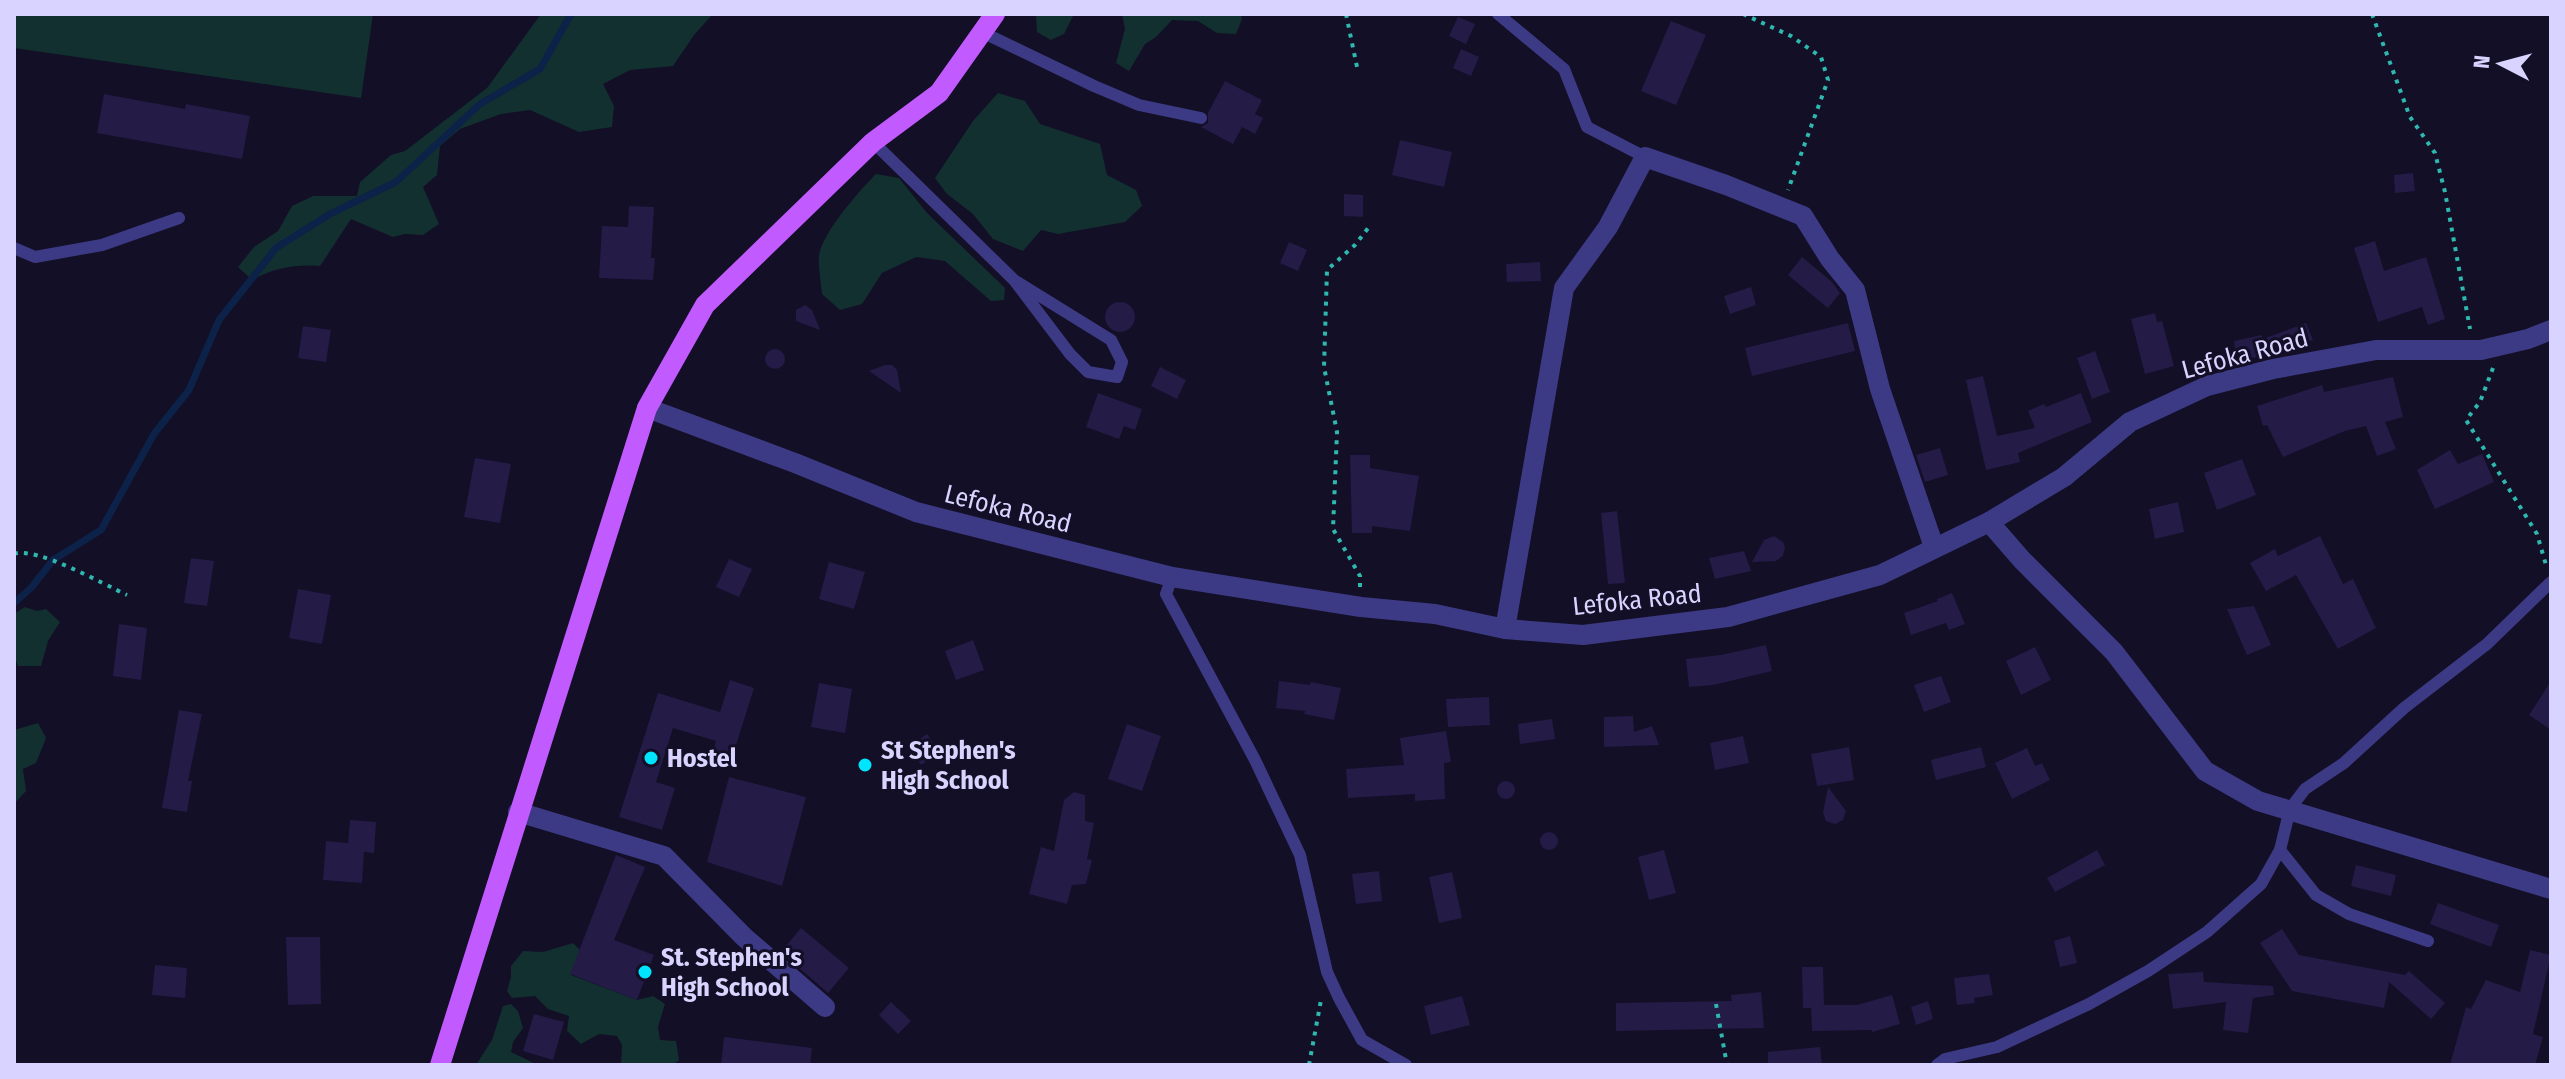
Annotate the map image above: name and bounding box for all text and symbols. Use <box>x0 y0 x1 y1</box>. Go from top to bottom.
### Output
north arrow <box>2461 24 2541 104</box>
text: N <box>2467 54 2496 70</box>
street label: Lefoka Road <box>2178 322 2312 386</box>
street label: Lefoka Road <box>941 478 1075 540</box>
street label: Lefoka Road <box>1571 578 1703 622</box>
place label: St Stephen's High School <box>881 735 1016 796</box>
place label: Hostel <box>667 743 738 774</box>
marker: Hostel <box>642 749 660 767</box>
marker: St Stephen's High School <box>856 756 874 774</box>
place label: St. Stephen's High School <box>661 942 802 1003</box>
marker: St. Stephen's High School <box>636 963 654 981</box>

